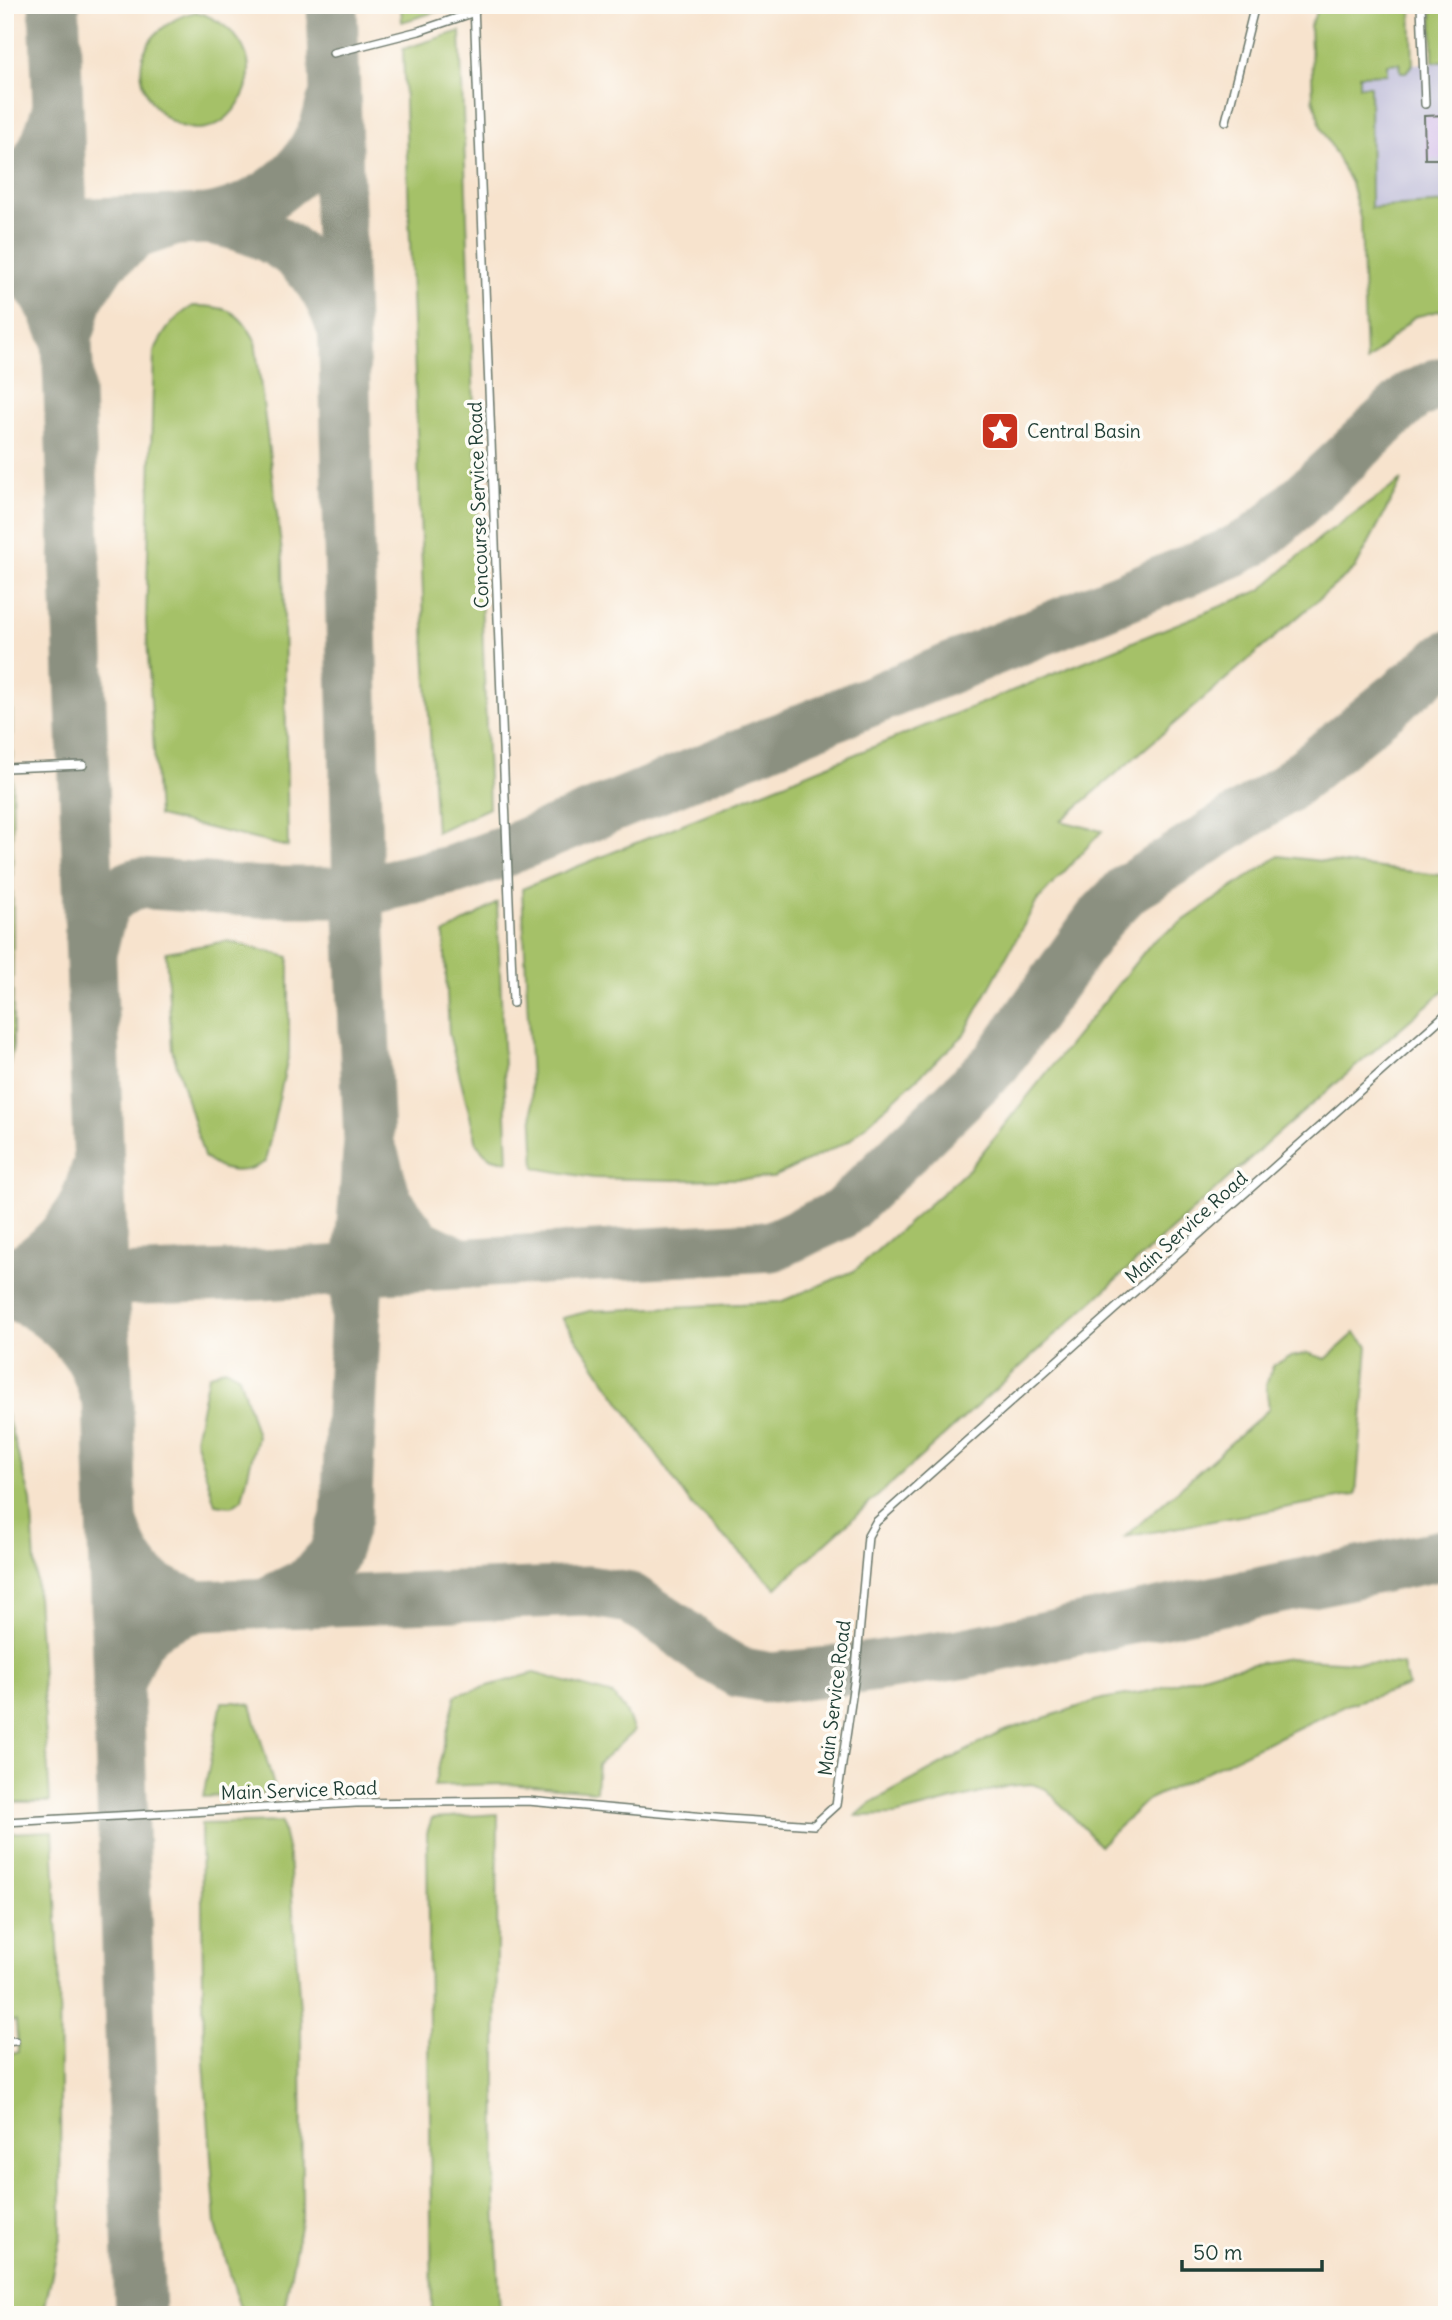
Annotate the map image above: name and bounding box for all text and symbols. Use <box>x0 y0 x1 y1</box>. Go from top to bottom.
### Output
street label: Concourse Service Road <box>462 401 494 609</box>
place icon: Central Basin <box>979 410 1021 452</box>
place label: Central Basin <box>1027 419 1141 443</box>
street label: Main Service Road <box>1120 1166 1252 1288</box>
street label: Main Service Road <box>813 1619 855 1777</box>
street label: Main Service Road <box>220 1775 378 1805</box>
scale bar <box>1182 2229 1322 2273</box>
text: 50 m <box>1193 2239 1242 2266</box>

